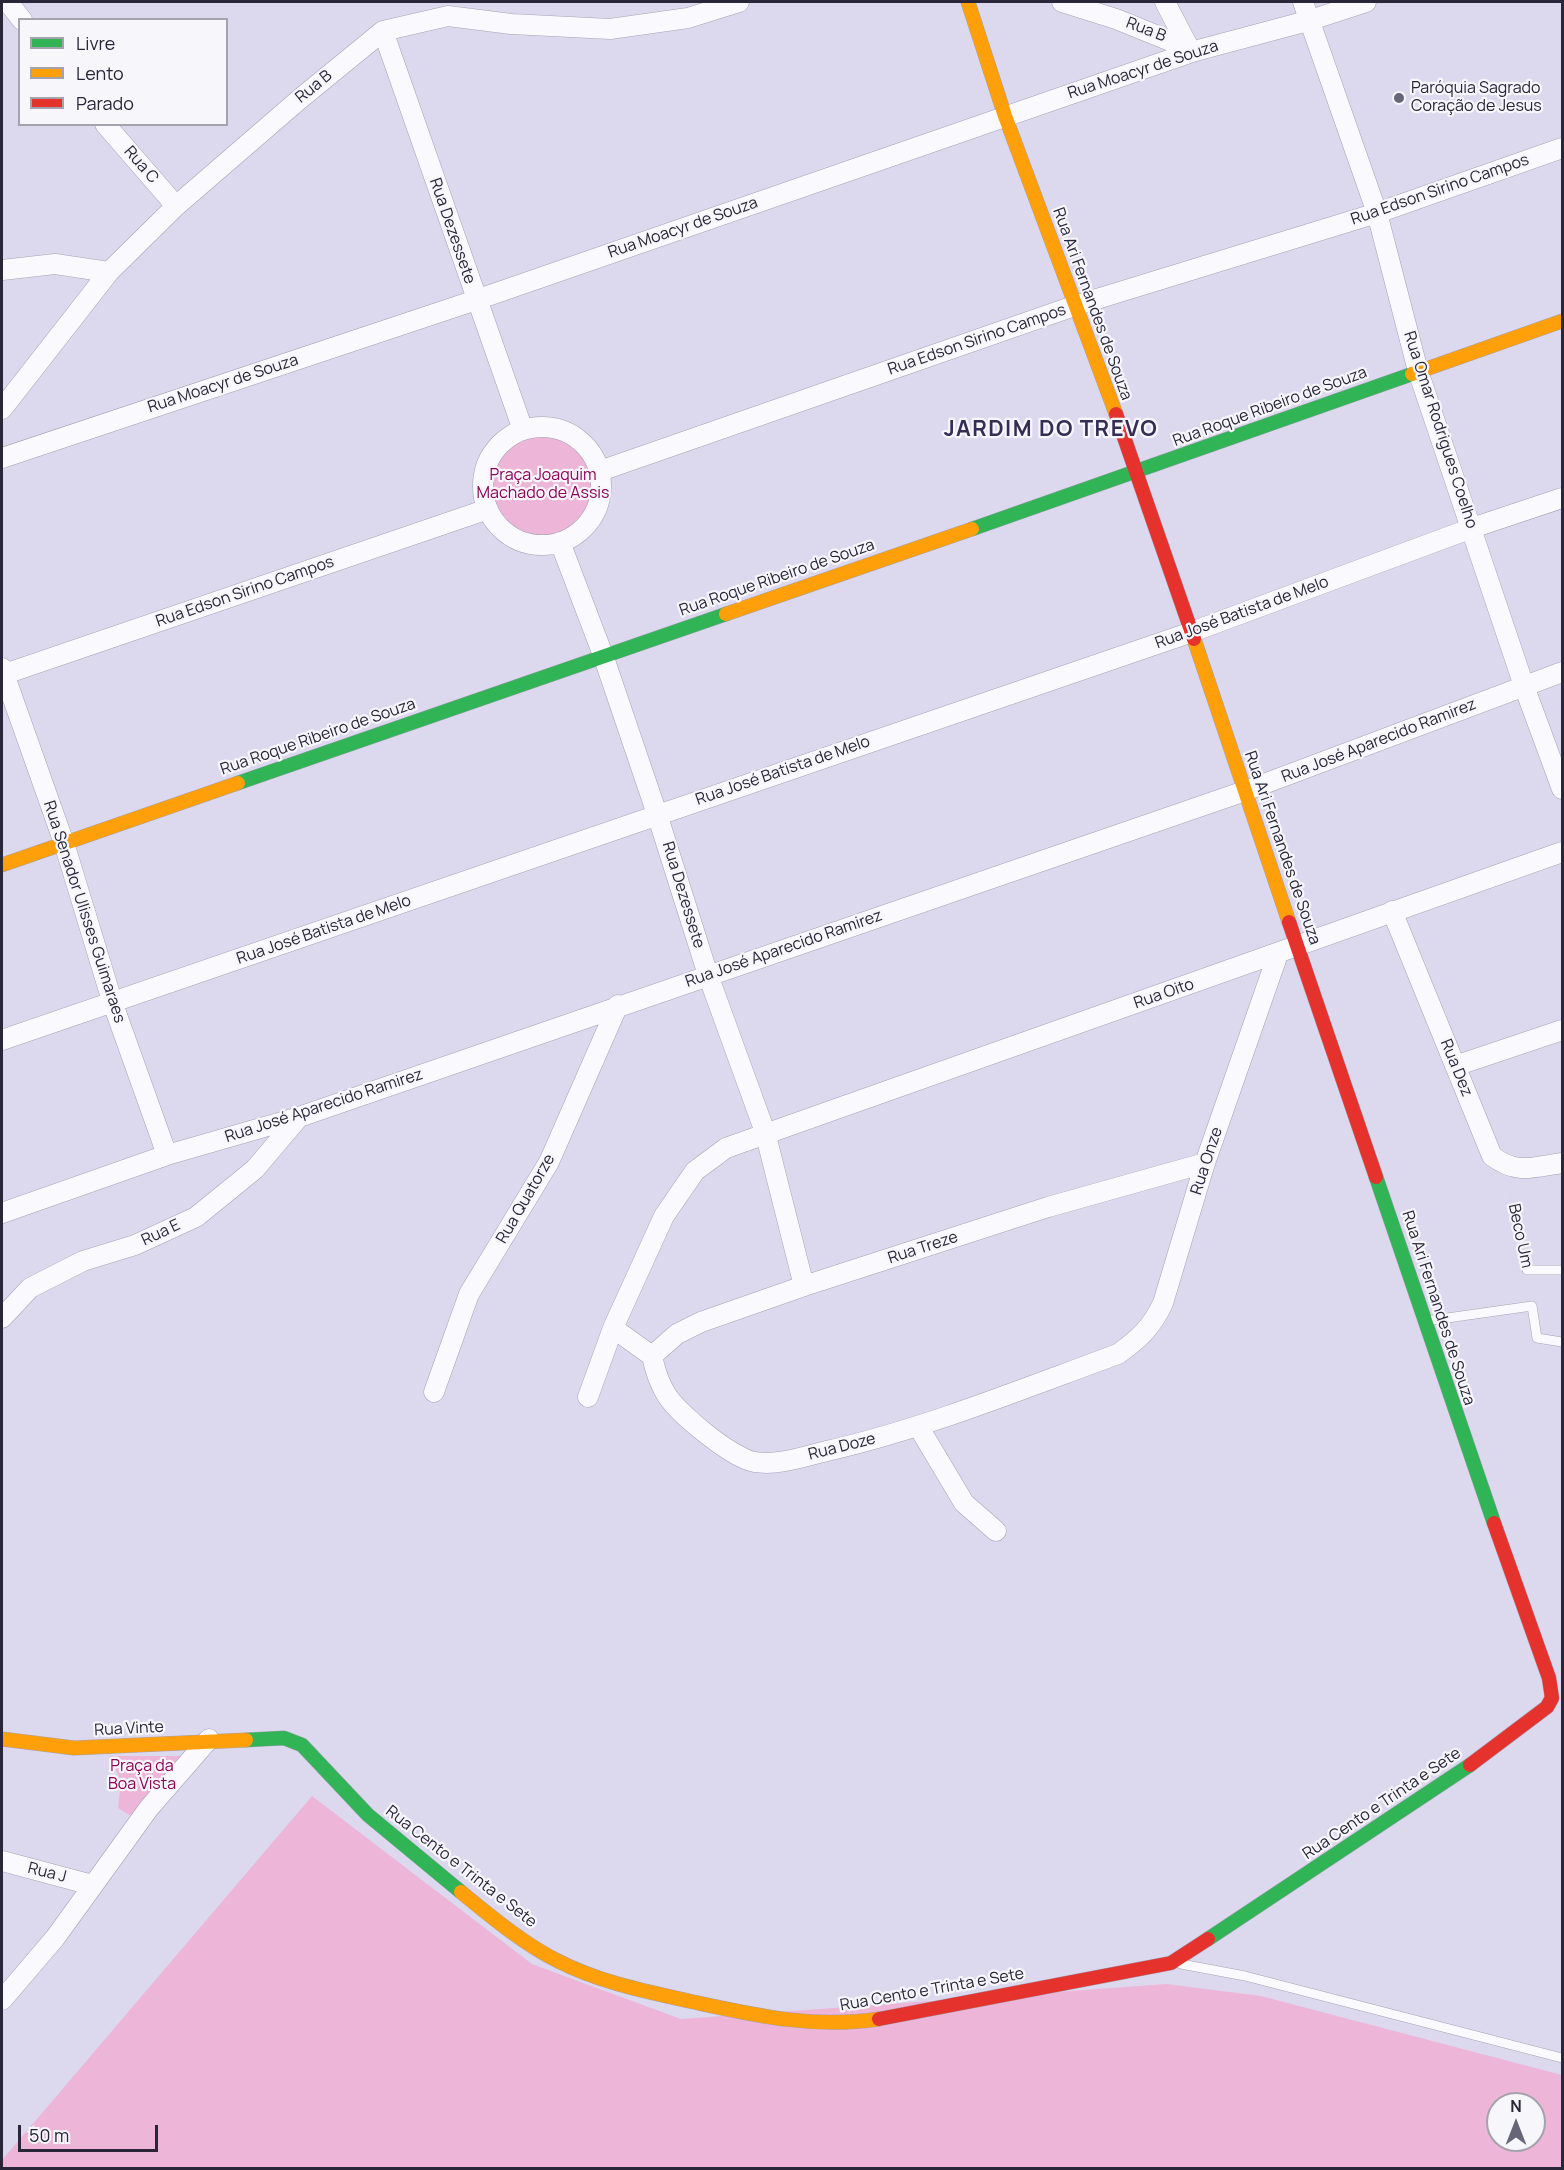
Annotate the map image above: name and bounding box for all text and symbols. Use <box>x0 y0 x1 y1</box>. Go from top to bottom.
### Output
street label: Rua B <box>1123 14 1169 46</box>
legend <box>18 18 228 126</box>
text: Livre <box>76 31 115 55</box>
street label: Rua Moacyr de Souza <box>1065 37 1221 103</box>
text: Lento <box>76 61 124 85</box>
street label: Rua B <box>292 66 336 108</box>
place label: Paróquia Sagrado Coração de Jesus <box>1411 79 1542 117</box>
text: Parado <box>76 91 134 115</box>
marker: Paróquia Sagrado Coração de Jesus <box>1392 91 1406 105</box>
street label: Rua C <box>120 142 162 188</box>
street label: Rua Edson Sirino Campos <box>1348 150 1532 230</box>
street label: Rua Dezessete <box>425 176 479 286</box>
street label: Rua Moacyr de Souza <box>606 193 760 263</box>
street label: Rua Ari Fernandes de Souza <box>1048 205 1136 403</box>
street label: Rua Edson Sirino Campos <box>885 300 1069 380</box>
street label: Rua Omar Rodrigues Coelho <box>1399 329 1481 531</box>
street label: Rua Moacyr de Souza <box>145 351 301 417</box>
street label: Rua Roque Ribeiro de Souza <box>1170 363 1370 451</box>
district label: JARDIM DO TREVO <box>944 417 1158 443</box>
park label: Praça Joaquim Machado de Assis <box>477 466 609 504</box>
street label: Rua Roque Ribeiro de Souza <box>677 536 877 620</box>
street label: Rua Edson Sirino Campos <box>153 552 337 632</box>
street label: Rua José Batista de Melo <box>1153 573 1331 653</box>
street label: Rua Roque Ribeiro de Souza <box>218 695 418 779</box>
street label: Rua José Aparecido Ramirez <box>1279 695 1479 787</box>
street label: Rua José Batista de Melo <box>693 732 873 810</box>
street label: Rua Ari Fernandes de Souza <box>1240 749 1324 947</box>
street label: Rua Senador Ulisses Guimaraes <box>39 798 129 1026</box>
street label: Rua Dezessete <box>658 839 708 951</box>
street label: Rua José Batista de Melo <box>234 891 414 969</box>
street label: Rua José Aparecido Ramirez <box>683 906 885 992</box>
street label: Rua Oito <box>1131 975 1197 1013</box>
street label: Rua Dez <box>1436 1036 1476 1100</box>
street label: Rua José Aparecido Ramirez <box>223 1065 425 1147</box>
street label: Rua Onze <box>1187 1125 1227 1197</box>
street label: Rua Quatorze <box>493 1151 559 1247</box>
street label: Beco Um <box>1504 1202 1536 1270</box>
street label: Rua Ari Fernandes de Souza <box>1397 1208 1479 1408</box>
street label: Rua E <box>138 1216 184 1250</box>
street label: Rua Treze <box>886 1228 960 1268</box>
street label: Rua Doze <box>806 1429 878 1465</box>
street label: Rua Vinte <box>94 1718 164 1740</box>
street label: Rua Cento e Trinta e Sete <box>1299 1744 1465 1864</box>
park label: Praça da Boa Vista <box>108 1757 176 1795</box>
street label: Rua Cento e Trinta e Sete <box>382 1802 540 1932</box>
street label: Rua J <box>26 1859 68 1887</box>
street label: Rua Cento e Trinta e Sete <box>838 1964 1026 2016</box>
north arrow <box>1486 2092 1546 2152</box>
text: N <box>1510 2095 1522 2117</box>
scale bar <box>21 2113 160 2151</box>
text: 50 m <box>29 2123 69 2147</box>

